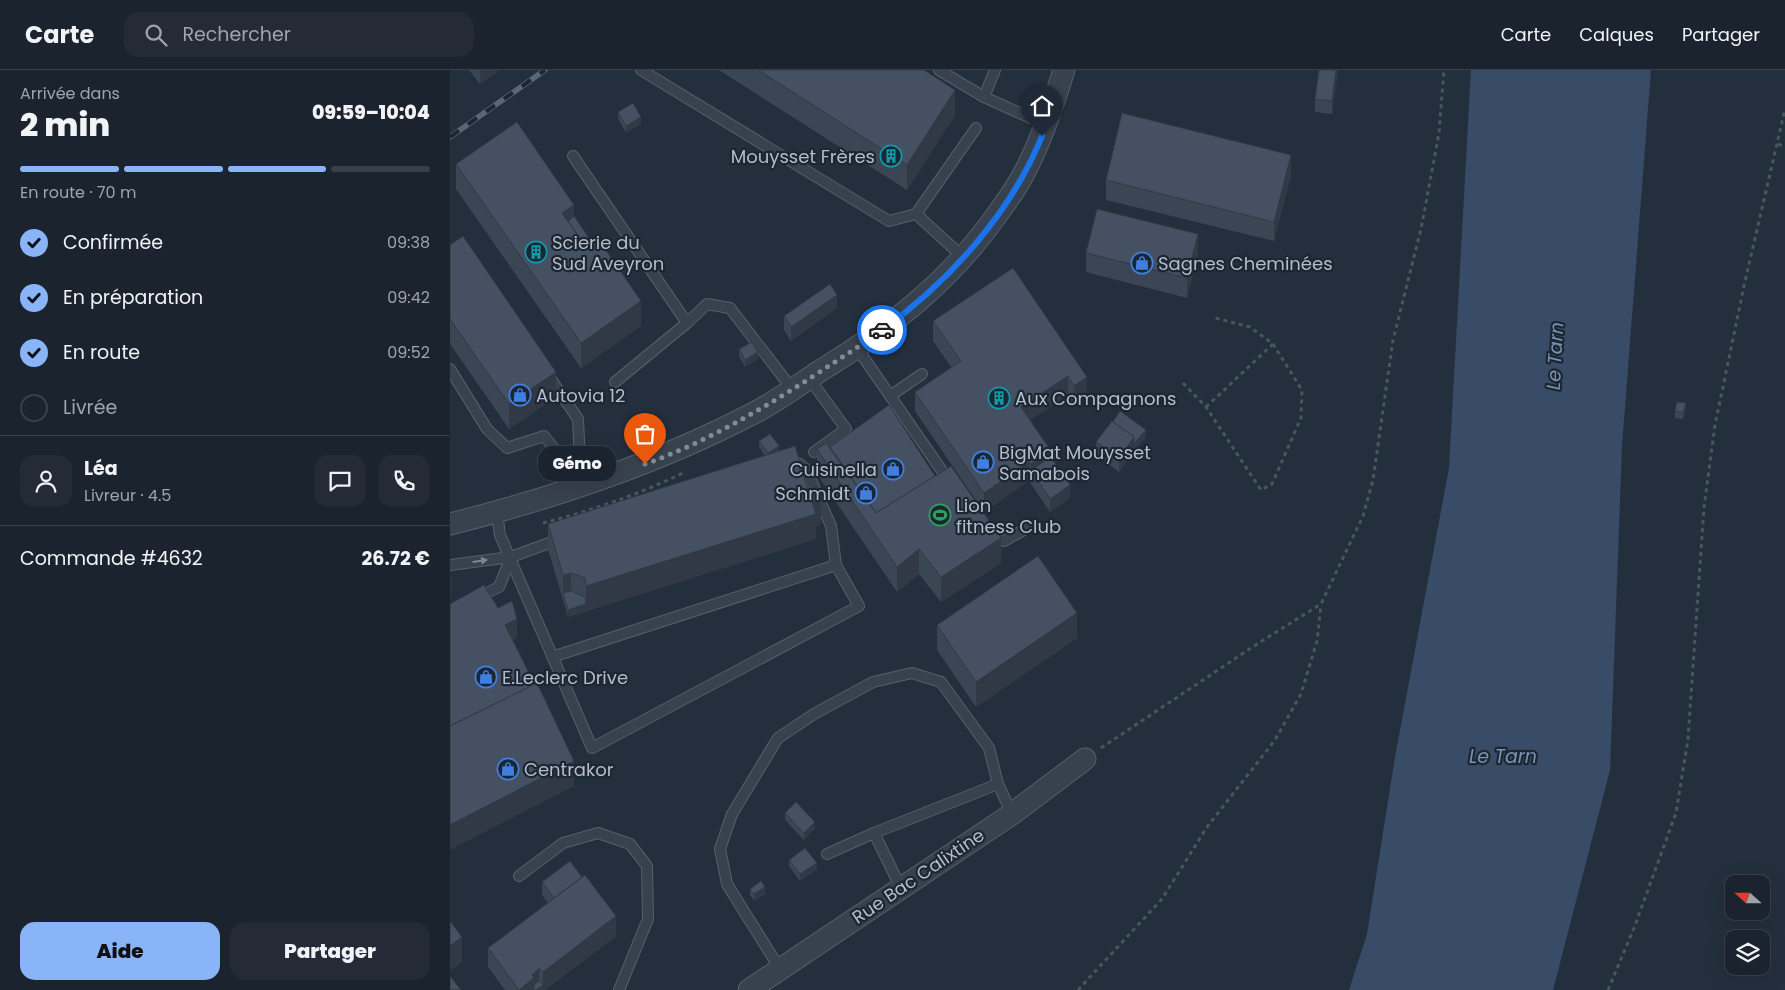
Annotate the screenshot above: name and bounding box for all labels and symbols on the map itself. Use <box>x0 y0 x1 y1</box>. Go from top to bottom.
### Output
pin <box>1021 85 1063 136</box>
place label: Mouysset Frères <box>731 144 875 169</box>
building icon: Mouysset Frères <box>879 144 903 168</box>
place label: Scierie du Sud Aveyron <box>552 230 664 276</box>
building icon: Scierie du Sud Aveyron <box>524 240 548 264</box>
shop icon: Sagnes Cheminées <box>1130 251 1154 275</box>
place label: Sagnes Cheminées <box>1158 251 1333 276</box>
courier <box>857 305 907 355</box>
water label: Le Tarn <box>1540 321 1570 391</box>
shop icon: Autovia 12 <box>508 383 532 407</box>
place label: Autovia 12 <box>536 383 625 408</box>
building icon: Aux Compagnons <box>987 386 1011 410</box>
place label: Aux Compagnons <box>1015 386 1177 411</box>
pin <box>624 413 666 464</box>
place label: BigMat Mouysset Samabois <box>999 440 1151 486</box>
callout: Gémo <box>538 446 615 482</box>
shop icon: BigMat Mouysset Samabois <box>971 450 995 474</box>
place label: Cuisinella <box>790 457 877 482</box>
shop icon: Cuisinella <box>881 457 905 481</box>
place label: Schmidt <box>775 481 850 506</box>
shop icon: Schmidt <box>854 481 878 505</box>
place label: Lion fitness Club <box>956 493 1061 539</box>
sports icon: Lion fitness Club <box>928 503 952 527</box>
one-way arrow <box>473 556 489 564</box>
shop icon: E.Leclerc Drive <box>474 665 498 689</box>
place label: E.Leclerc Drive <box>502 665 628 690</box>
water label: Le Tarn <box>1469 743 1537 770</box>
shop icon: Centrakor <box>496 757 520 781</box>
place label: Centrakor <box>524 757 614 782</box>
street label: Rue Bac Calixtine <box>847 822 989 930</box>
north arrow <box>1725 875 1770 920</box>

